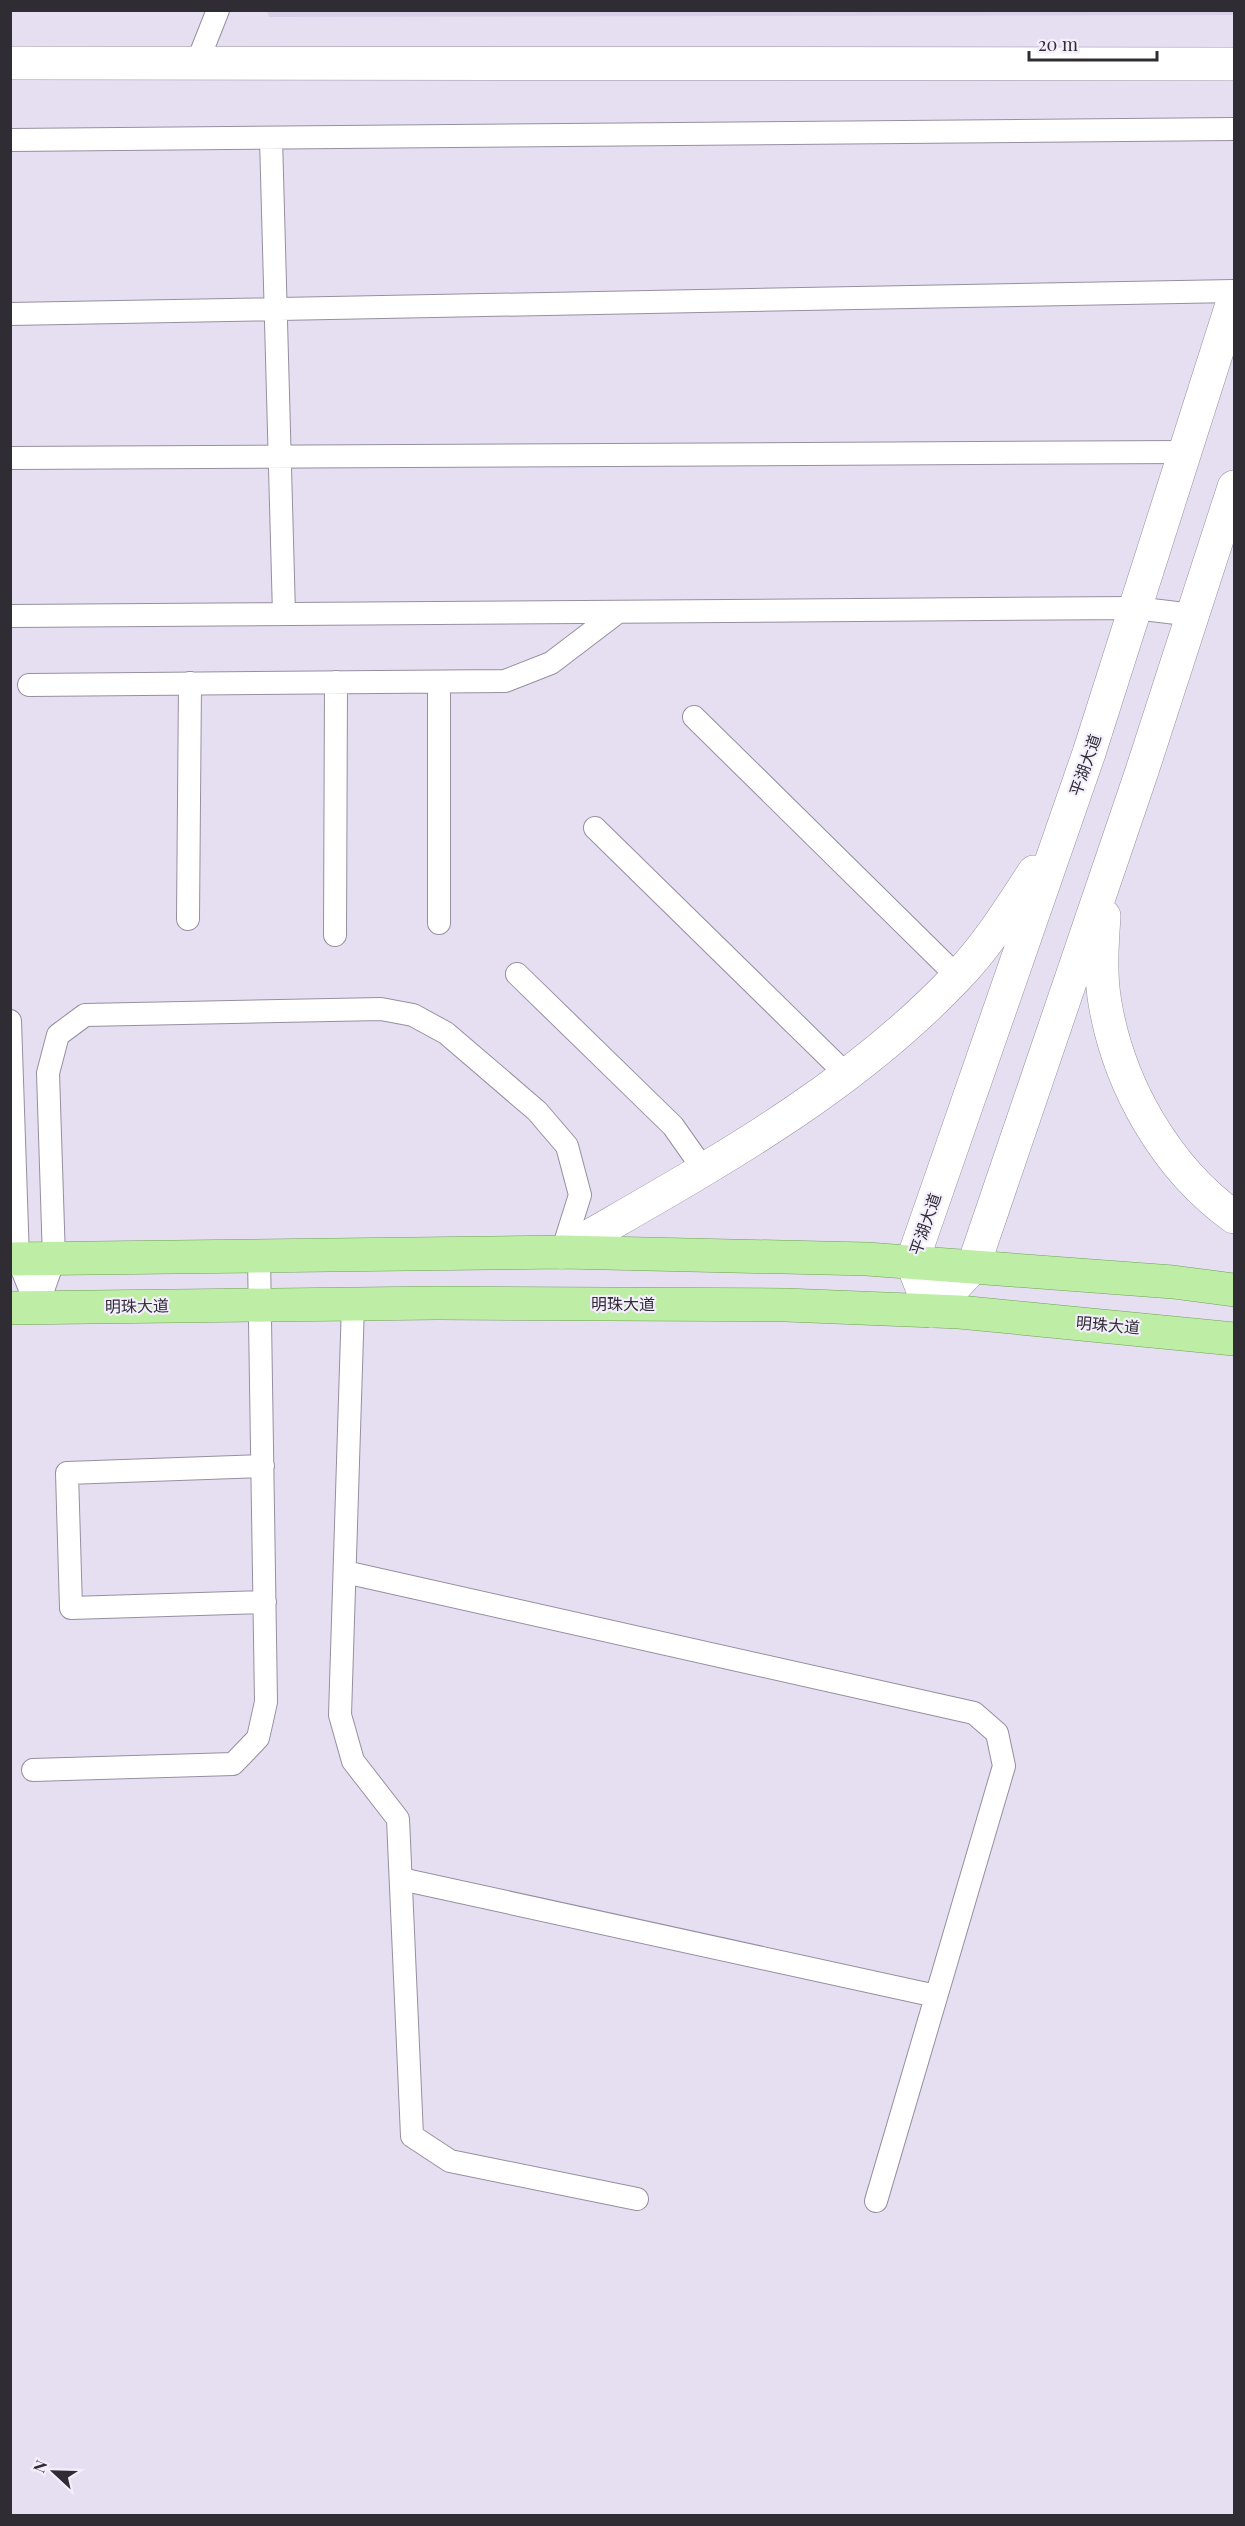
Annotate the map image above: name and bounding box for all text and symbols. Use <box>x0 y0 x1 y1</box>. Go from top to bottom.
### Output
scale bar <box>1029 24 1156 62</box>
text: 20 m <box>1038 32 1078 56</box>
street label: 平湖大道 <box>1064 731 1105 799</box>
street label: 平湖大道 <box>904 1190 945 1258</box>
street label: 明珠大道 <box>591 1293 655 1314</box>
street label: 明珠大道 <box>105 1294 169 1317</box>
street label: 明珠大道 <box>1075 1311 1141 1338</box>
north arrow <box>24 2442 84 2502</box>
text: N <box>28 2456 52 2475</box>

